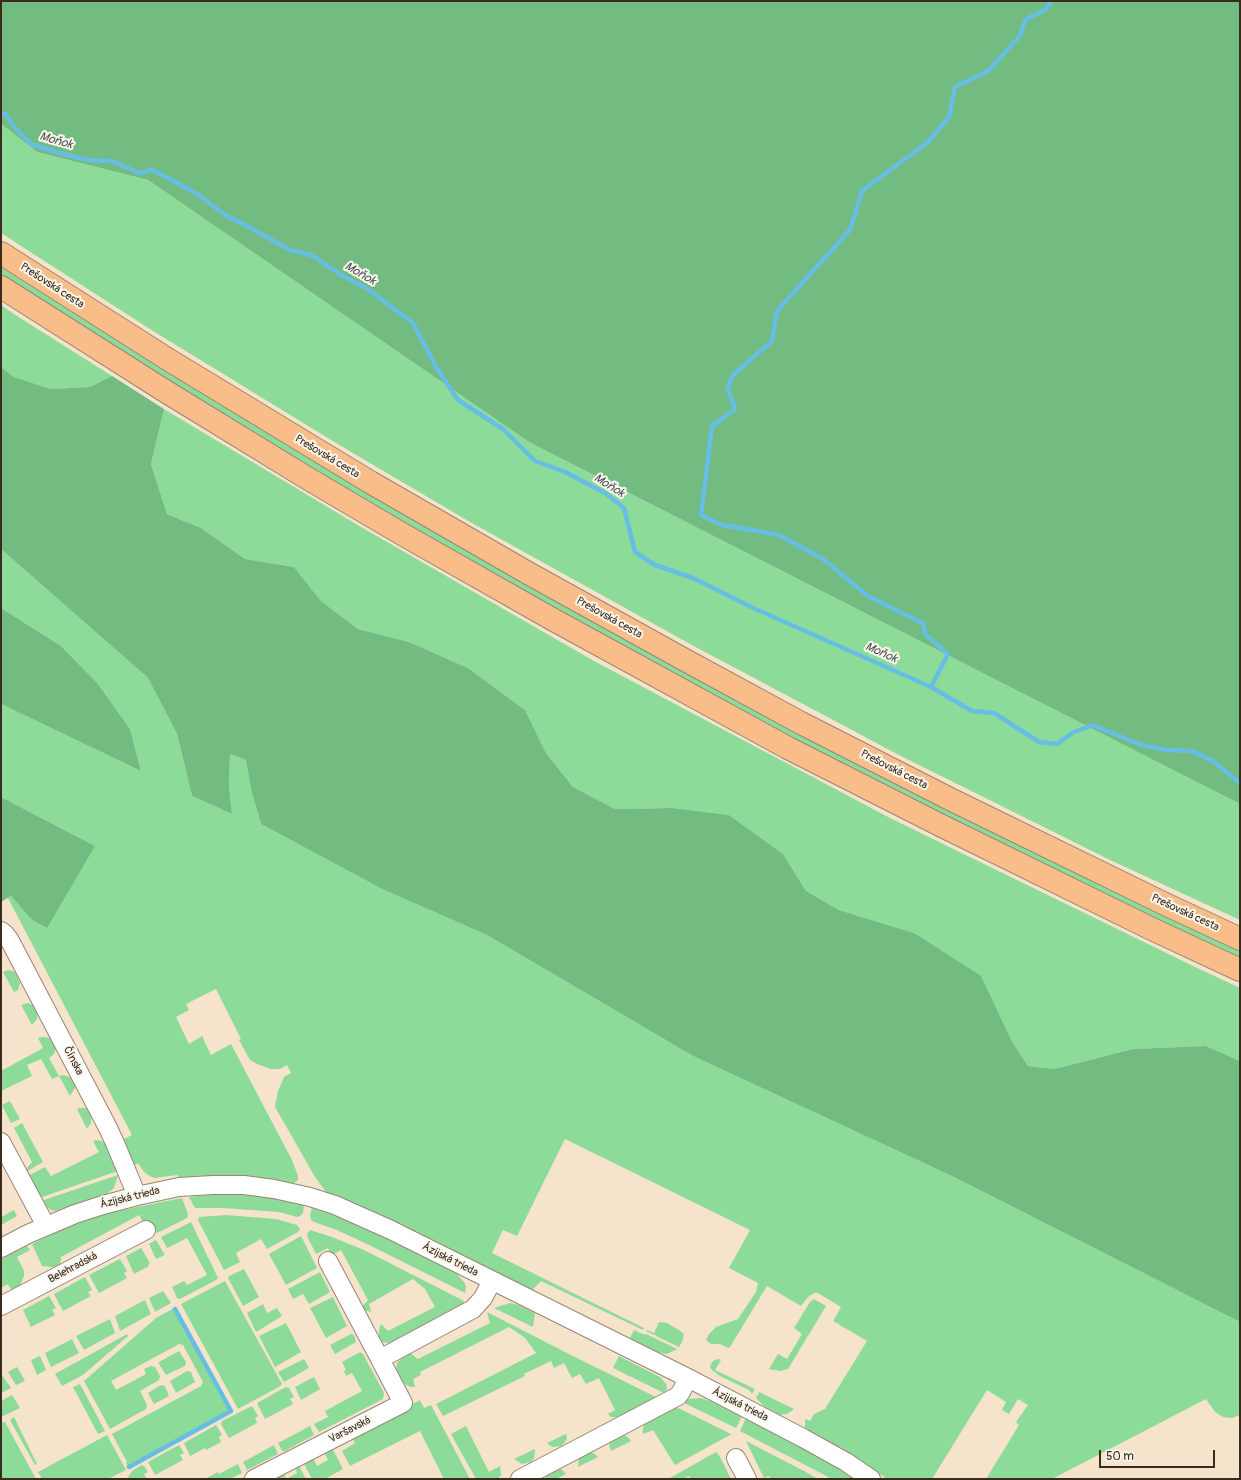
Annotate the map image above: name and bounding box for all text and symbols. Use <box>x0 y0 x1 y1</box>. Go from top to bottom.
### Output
water label: Moňok <box>38 129 74 153</box>
water label: Moňok <box>342 259 378 289</box>
street label: Prešovská cesta <box>18 261 86 311</box>
street label: Prešovská cesta <box>292 432 362 482</box>
water label: Moňok <box>591 471 627 501</box>
street label: Prešovská cesta <box>574 594 644 642</box>
water label: Moňok <box>863 640 899 666</box>
street label: Prešovská cesta <box>858 747 930 793</box>
street label: Prešovská cesta <box>1149 892 1221 934</box>
street label: Čínska <box>60 1044 86 1078</box>
street label: Ázijská trieda <box>99 1184 161 1212</box>
street label: Ázijská trieda <box>420 1240 480 1280</box>
street label: Belehradská <box>46 1250 100 1286</box>
street label: Ázijská trieda <box>710 1385 770 1425</box>
street label: Varšavská <box>327 1414 373 1446</box>
scale bar <box>1101 1442 1217 1468</box>
text: 50 m <box>1106 1449 1134 1464</box>

